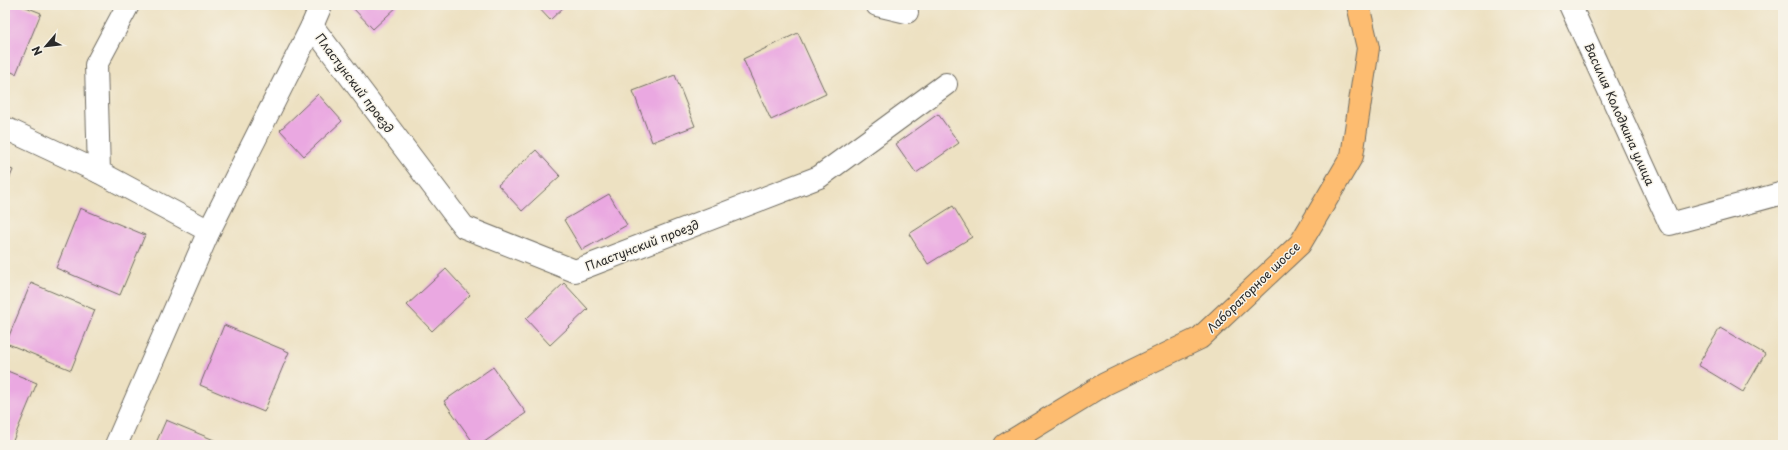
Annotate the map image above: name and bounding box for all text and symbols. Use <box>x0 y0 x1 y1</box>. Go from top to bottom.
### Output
north arrow <box>26 26 66 66</box>
street label: Пластунский проезд <box>312 29 398 137</box>
street label: Василия Колодкина улица <box>1580 40 1660 189</box>
text: N <box>27 43 46 59</box>
street label: Пластунский проезд <box>582 215 702 275</box>
street label: Лабораторное шоссе <box>1202 238 1304 336</box>

